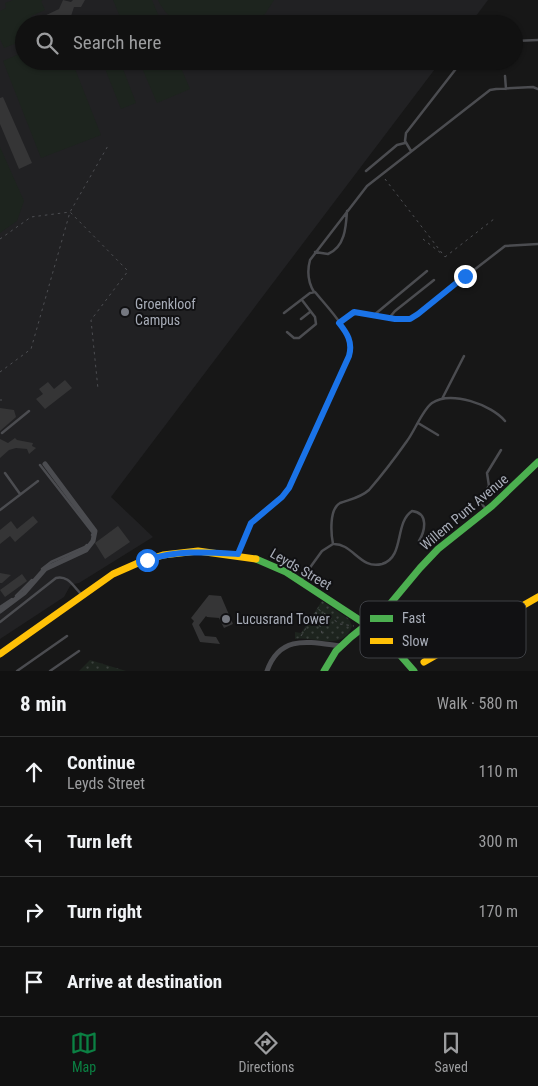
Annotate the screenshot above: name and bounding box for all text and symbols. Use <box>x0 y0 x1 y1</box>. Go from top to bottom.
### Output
search box <box>15 15 523 70</box>
icon: search <box>33 29 61 57</box>
text: Search here <box>73 31 161 54</box>
route end <box>454 265 477 288</box>
place label: Groenkloof Campus <box>135 296 196 328</box>
marker: Groenkloof Campus <box>119 306 131 318</box>
street label: Willem Punt Avenue <box>417 470 511 553</box>
street label: Leyds Street <box>267 545 335 593</box>
route start <box>136 549 159 572</box>
legend <box>360 601 526 658</box>
text: Fast <box>402 610 426 626</box>
place label: Lucusrand Tower <box>236 611 330 627</box>
marker: Lucusrand Tower <box>220 613 232 625</box>
text: Slow <box>402 633 429 649</box>
text: 8 min <box>20 692 67 716</box>
text: Walk · 580 m <box>437 694 518 713</box>
text: Continue <box>67 751 135 774</box>
icon: ahead <box>20 758 48 786</box>
text: 110 m <box>479 762 518 781</box>
text: Leyds Street <box>67 774 145 793</box>
icon: left <box>20 828 48 856</box>
text: Turn left <box>67 830 132 853</box>
text: 300 m <box>479 832 518 851</box>
icon: right <box>20 898 48 926</box>
text: Turn right <box>67 900 142 923</box>
text: 170 m <box>479 902 518 921</box>
icon: arrive <box>20 968 48 996</box>
text: Arrive at destination <box>67 970 222 993</box>
tab: Map <box>70 1029 98 1075</box>
tab: Directions <box>238 1029 294 1075</box>
tab: Saved <box>435 1029 468 1075</box>

